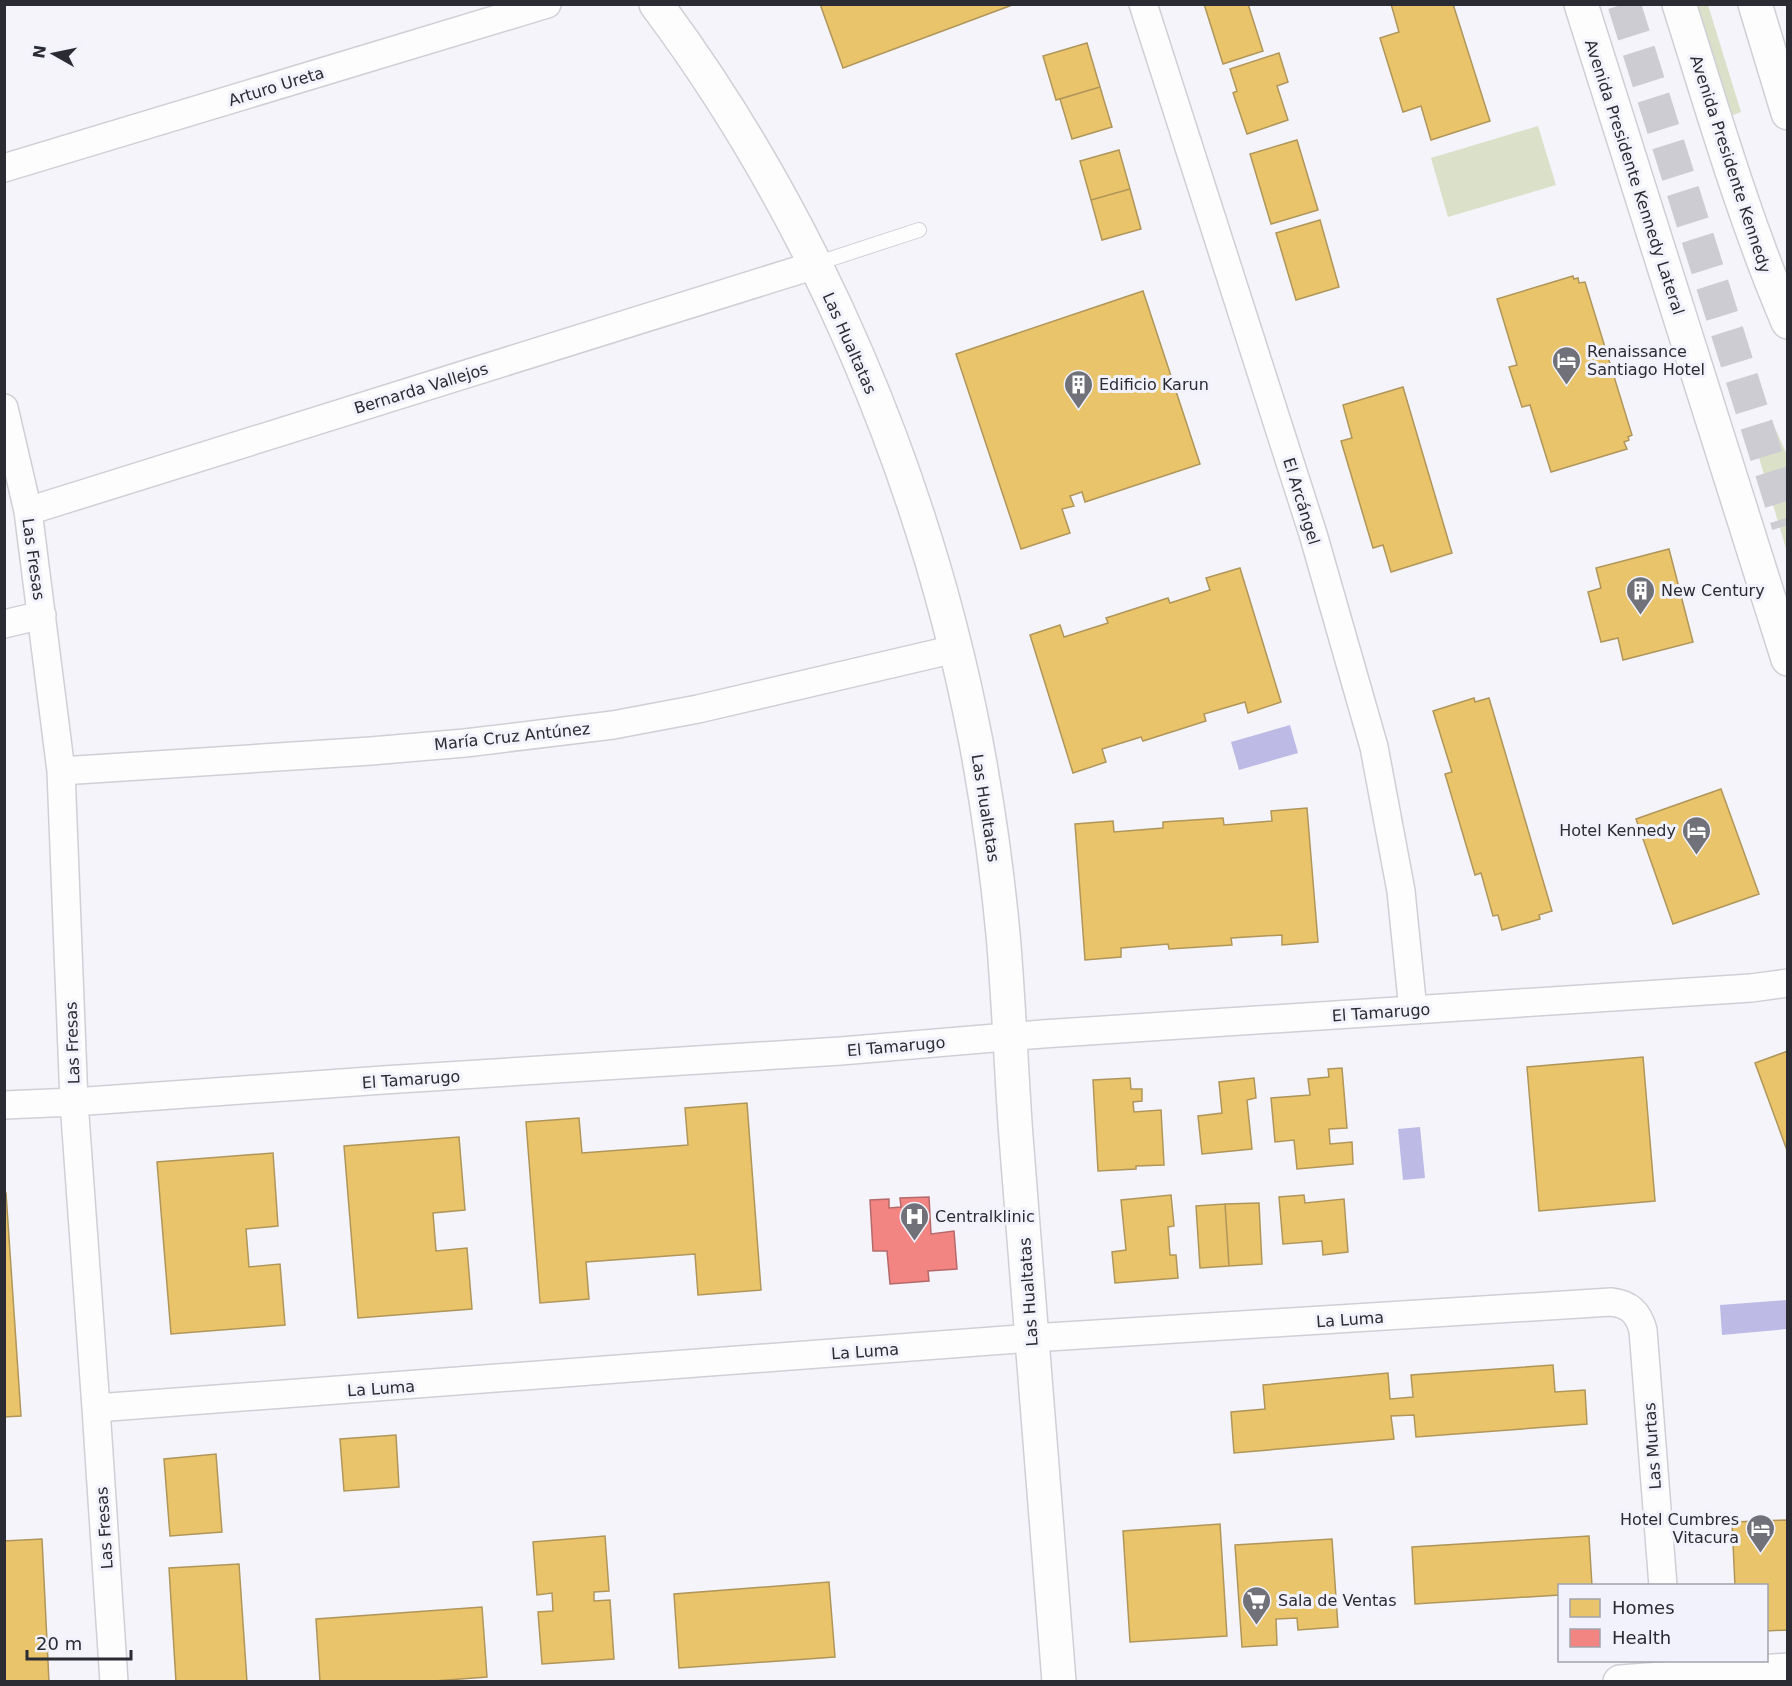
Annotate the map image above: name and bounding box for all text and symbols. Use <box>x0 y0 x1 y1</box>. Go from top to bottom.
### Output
north arrow <box>24 24 84 84</box>
street label: Avenida Presidente Kennedy Lateral <box>1581 37 1688 317</box>
text: N <box>29 44 50 60</box>
street label: Avenida Presidente Kennedy <box>1686 53 1775 275</box>
street label: Arturo Ureta <box>226 63 326 110</box>
street label: Las Hualtatas <box>819 290 880 397</box>
place label: Renaissance Santiago Hotel <box>1587 342 1705 379</box>
hotel icon: Renaissance Santiago Hotel <box>1550 344 1582 386</box>
street label: Bernarda Vallejos <box>352 359 490 418</box>
building icon: Edificio Karun <box>1062 368 1094 410</box>
place label: Edificio Karun <box>1099 375 1209 394</box>
street label: El Arcángel <box>1279 455 1324 547</box>
street label: Las Fresas <box>18 517 49 601</box>
building icon: New Century <box>1624 574 1656 616</box>
place label: New Century <box>1661 581 1765 600</box>
street label: María Cruz Antúnez <box>433 719 591 754</box>
street label: Las Hualtatas <box>968 753 1003 863</box>
hotel icon: Hotel Kennedy <box>1681 814 1713 856</box>
place label: Hotel Kennedy <box>1559 821 1676 840</box>
street label: El Tamarugo <box>1331 1000 1431 1025</box>
street label: Las Fresas <box>62 1001 83 1085</box>
street label: El Tamarugo <box>846 1033 946 1060</box>
street label: El Tamarugo <box>361 1067 461 1092</box>
hospital icon: Centralklinic <box>898 1200 930 1242</box>
place label: Centralklinic <box>935 1207 1035 1226</box>
street label: Las Hualtatas <box>1015 1237 1042 1347</box>
street label: La Luma <box>1315 1308 1385 1331</box>
street label: La Luma <box>830 1340 900 1363</box>
street label: La Luma <box>346 1377 416 1400</box>
street label: Las Murtas <box>1640 1402 1665 1490</box>
street label: Las Fresas <box>92 1486 117 1570</box>
place label: Hotel Cumbres Vitacura <box>1620 1510 1739 1547</box>
hotel icon: Hotel Cumbres Vitacura <box>1744 1512 1776 1554</box>
supermarket icon: Sala de Ventas <box>1241 1584 1273 1626</box>
legend <box>1558 1584 1768 1662</box>
place label: Sala de Ventas <box>1278 1591 1396 1610</box>
text: Homes <box>1612 1597 1675 1618</box>
scale bar <box>27 1623 130 1661</box>
text: Health <box>1612 1627 1671 1648</box>
text: 20 m <box>36 1633 82 1654</box>

